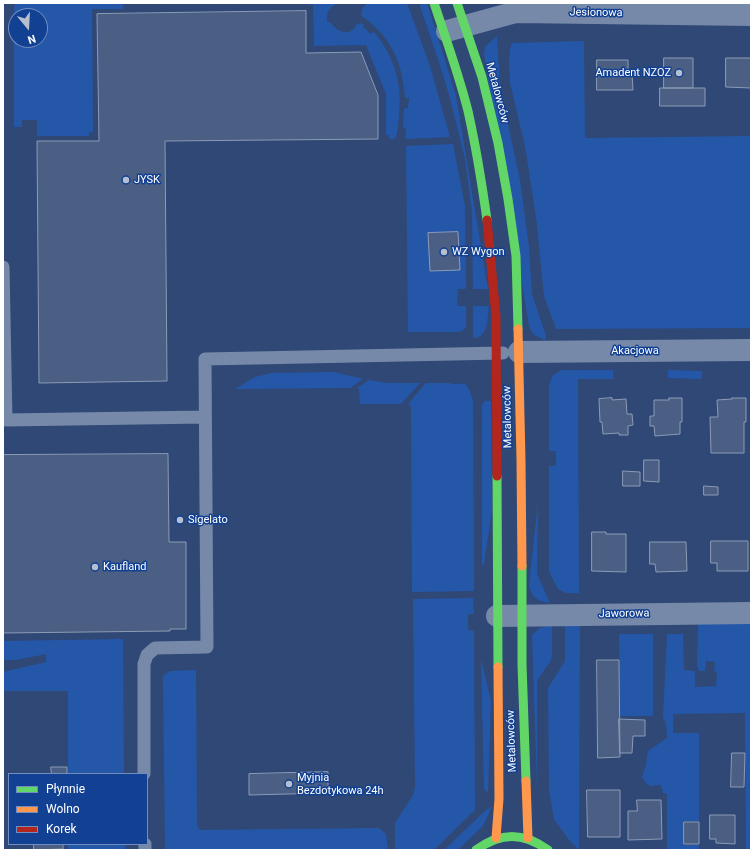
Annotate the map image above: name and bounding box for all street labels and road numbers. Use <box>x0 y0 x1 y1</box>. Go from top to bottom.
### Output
street label: Jesionowa <box>569 6 623 20</box>
street label: Metalowców <box>483 61 511 125</box>
street label: Akacjowa <box>611 344 659 358</box>
street label: Metalowców <box>501 386 515 448</box>
street label: Jaworowa <box>599 607 649 621</box>
street label: Metalowców <box>504 710 520 772</box>

